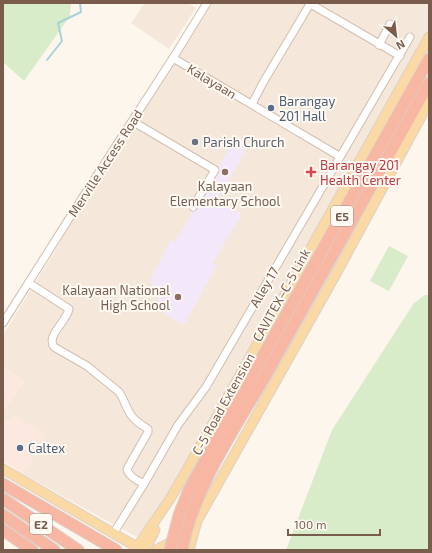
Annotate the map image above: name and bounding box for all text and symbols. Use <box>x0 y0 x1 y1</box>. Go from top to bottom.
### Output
north arrow <box>376 16 416 56</box>
text: N <box>394 38 407 53</box>
street label: Kalayaan <box>185 60 239 102</box>
place label: Barangay 201 Hall <box>279 93 335 124</box>
marker: Barangay 201 Hall <box>266 103 276 113</box>
street label: Merville Access Road <box>64 106 146 220</box>
place label: Parish Church <box>203 134 285 150</box>
marker: Parish Church <box>190 137 200 147</box>
place label: Barangay 201 Health Center <box>320 157 401 188</box>
marker: Barangay 201 Health Center <box>305 166 317 178</box>
marker: Kalayaan Elementary School <box>220 167 230 177</box>
place label: Kalayaan Elementary School <box>170 178 280 209</box>
road number: E5 <box>331 206 353 226</box>
street label: CAVITEX–C-5 Link <box>249 245 313 344</box>
street label: Alley 17 <box>246 264 282 310</box>
place label: Kalayaan National High School <box>62 282 170 313</box>
marker: Kalayaan National High School <box>173 292 183 302</box>
street label: C-5 Road Extension <box>188 350 258 458</box>
place label: Caltex <box>28 440 65 456</box>
marker: Caltex <box>15 443 25 453</box>
scale bar <box>288 511 380 537</box>
road number: E2 <box>30 514 52 534</box>
text: 100 m <box>294 517 326 531</box>

